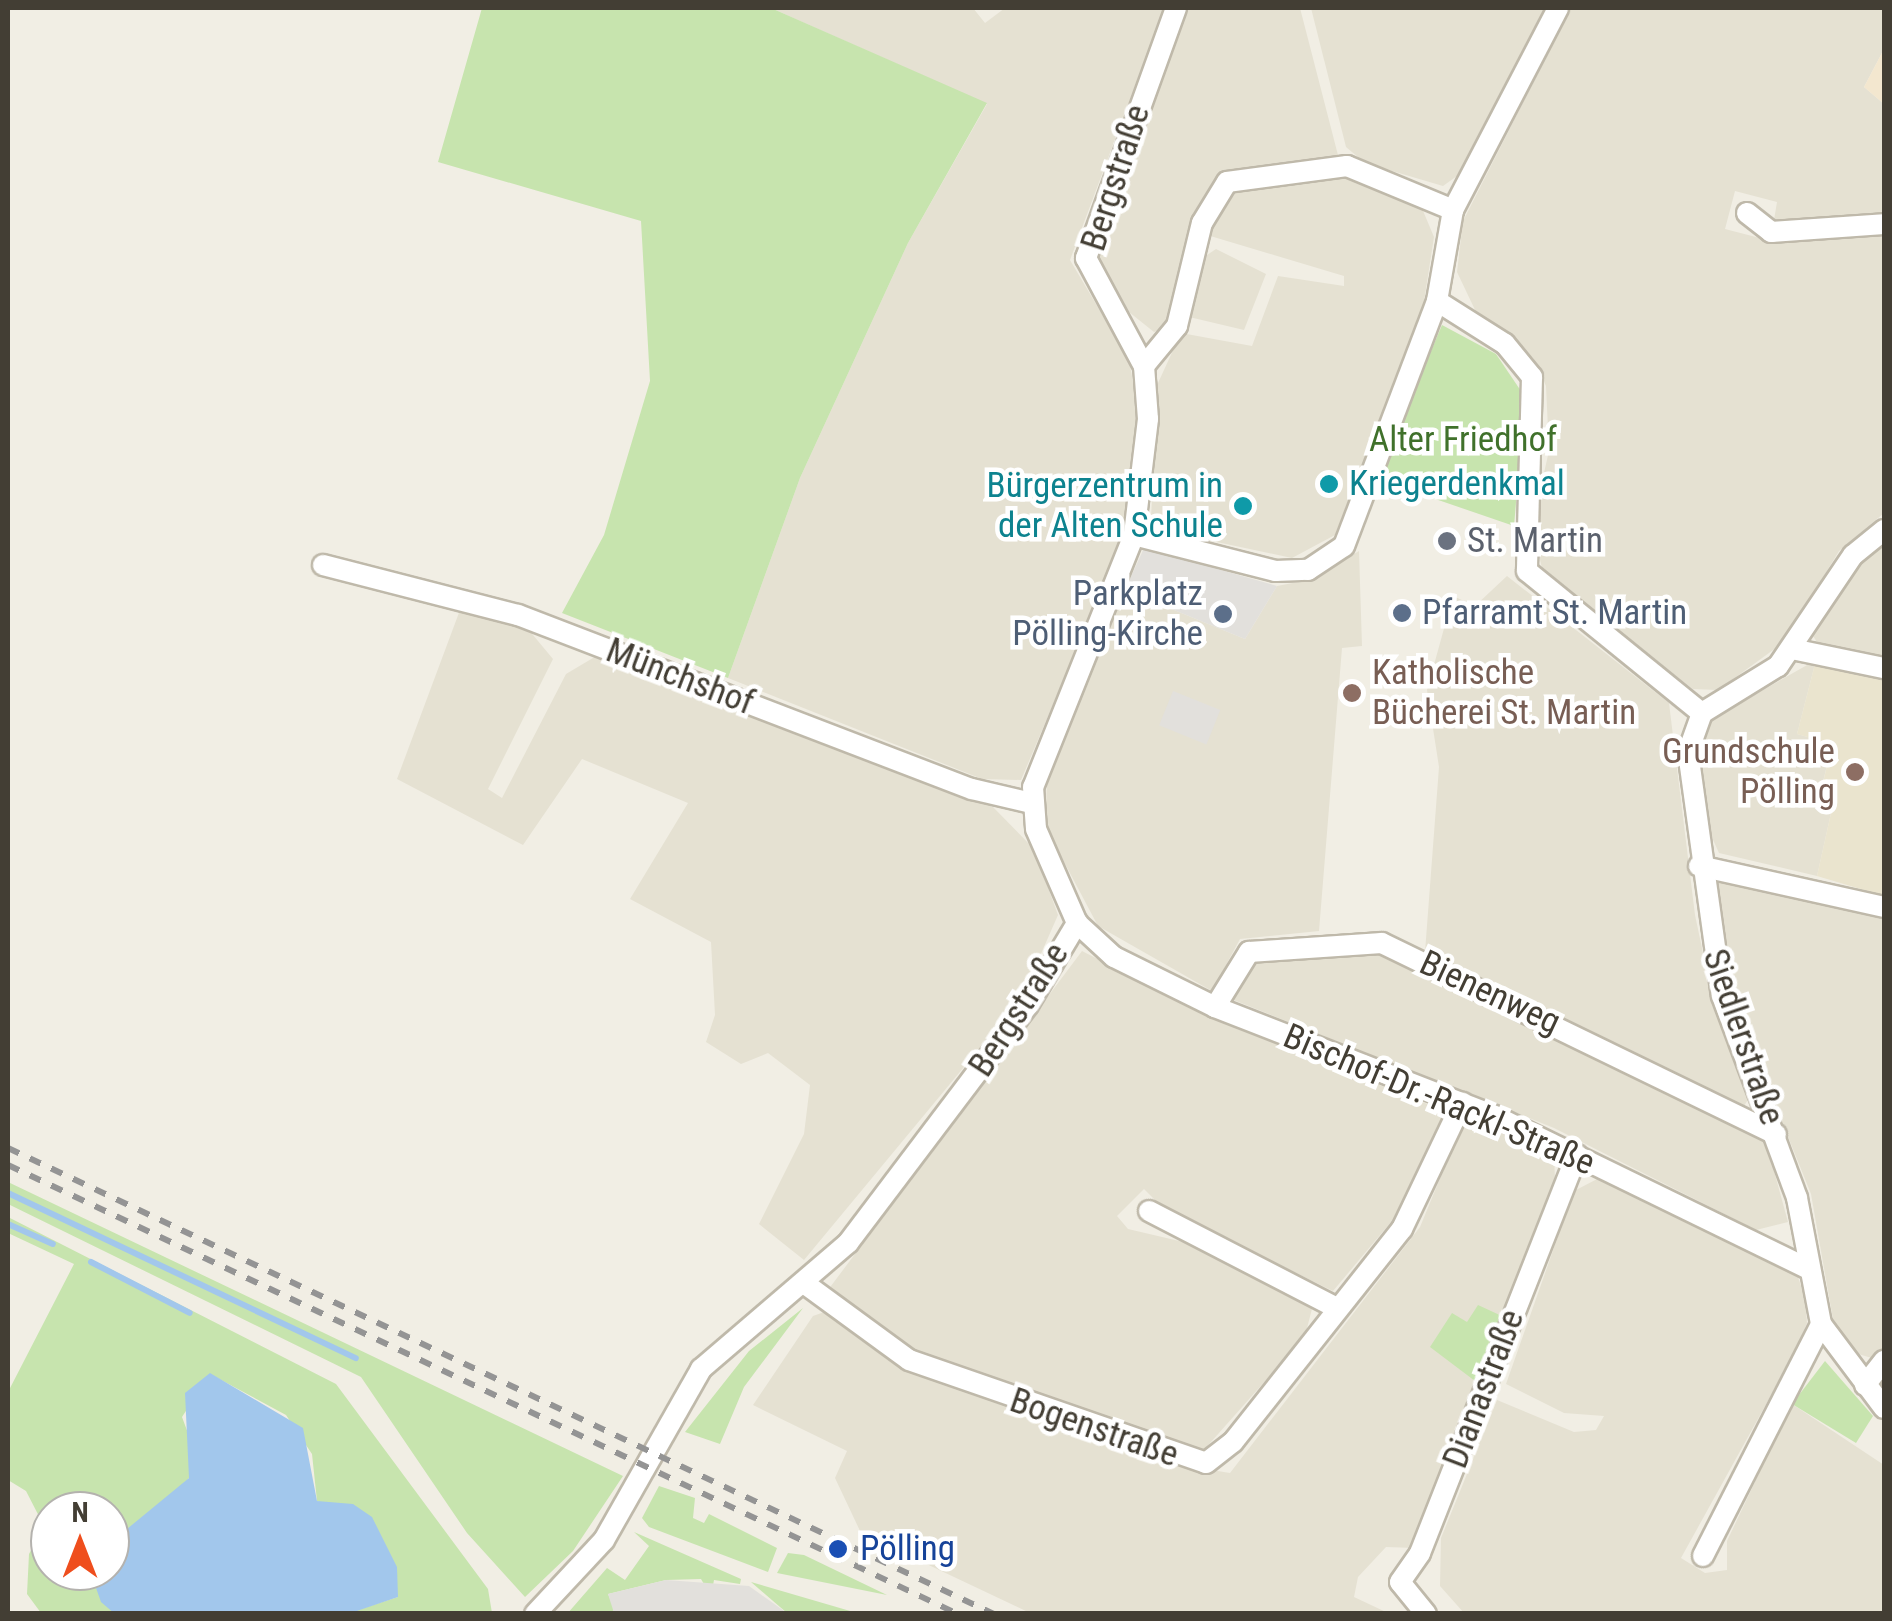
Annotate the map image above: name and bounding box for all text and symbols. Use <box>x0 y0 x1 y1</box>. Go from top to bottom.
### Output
street label: Bergstraße <box>1073 100 1159 256</box>
park label: Alter Friedhof <box>1369 419 1557 461</box>
place label: Kriegerdenkmal <box>1349 463 1565 505</box>
place label: Bürgerzentrum in der Alten Schule <box>987 465 1223 547</box>
marker: Kriegerdenkmal <box>1318 473 1340 495</box>
marker: Bürgerzentrum in der Alten Schule <box>1232 495 1254 517</box>
place label: St. Martin <box>1467 520 1603 562</box>
marker: St. Martin <box>1436 530 1458 552</box>
place label: Parkplatz Pölling-Kirche <box>1012 573 1203 655</box>
place label: Pfarramt St. Martin <box>1422 592 1687 634</box>
marker: Pfarramt St. Martin <box>1391 602 1413 624</box>
marker: Parkplatz Pölling-Kirche <box>1212 603 1234 625</box>
street label: Münchshof <box>600 630 760 724</box>
place label: Katholische Bücherei St. Martin <box>1372 652 1636 734</box>
marker: Katholische Bücherei St. Martin <box>1341 682 1363 704</box>
place label: Grundschule Pölling <box>1662 731 1835 813</box>
marker: Grundschule Pölling <box>1844 761 1866 783</box>
street label: Bergstraße <box>960 935 1078 1085</box>
street label: Bienenweg <box>1413 942 1567 1044</box>
street label: Siedlerstraße <box>1693 944 1793 1130</box>
street label: Bischof-Dr.-Rackl-Straße <box>1277 1015 1601 1185</box>
street label: Dianastraße <box>1435 1304 1533 1474</box>
street label: Bogenstraße <box>1004 1380 1184 1476</box>
north arrow <box>30 1491 130 1591</box>
text: N <box>71 1496 89 1529</box>
place label: Pölling <box>860 1528 955 1570</box>
marker: Pölling <box>825 1536 851 1562</box>

